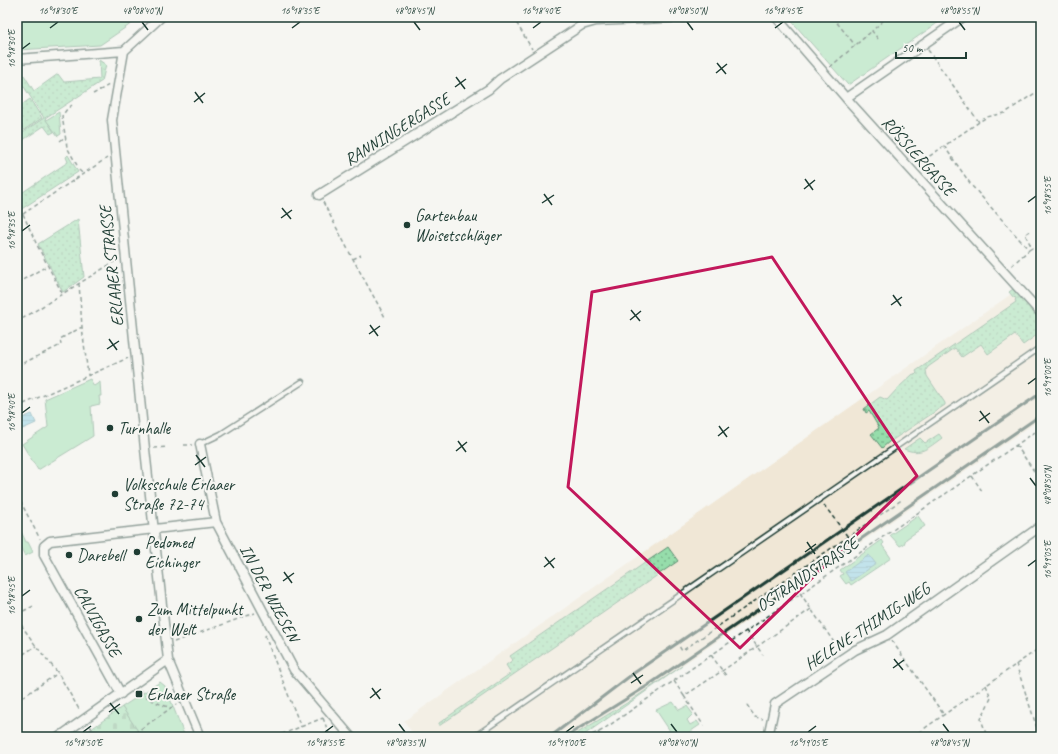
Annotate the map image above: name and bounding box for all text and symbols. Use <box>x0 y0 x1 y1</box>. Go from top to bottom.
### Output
text: 16°18'30"E <box>39 4 79 17</box>
text: 48°08'40"N <box>122 4 164 17</box>
text: 16°18'35"E <box>281 4 321 17</box>
text: 48°08'45"N <box>394 4 436 17</box>
text: 16°18'40"E <box>522 4 562 17</box>
text: 48°08'50"N <box>667 4 709 17</box>
text: 16°18'45"E <box>764 4 804 17</box>
text: 48°08'55"N <box>939 4 981 17</box>
text: 16°18'30"E <box>5 28 18 68</box>
scale bar <box>896 34 966 60</box>
text: 50 m <box>902 40 924 56</box>
street label: RANNINGERGASSE <box>341 87 456 170</box>
street label: RÖSSLERGASSE <box>877 112 962 203</box>
text: 16°18'55"E <box>1041 175 1054 215</box>
street label: ERLAAER STRASSE <box>94 202 128 327</box>
place label: Gartenbau Woisetschläger <box>415 205 503 246</box>
text: 16°18'35"E <box>5 210 18 250</box>
marker: Gartenbau Woisetschläger <box>402 220 412 230</box>
text: 16°19'00"E <box>1041 357 1054 397</box>
text: 16°18'40"E <box>5 392 18 432</box>
place label: Turnhalle <box>118 418 172 439</box>
marker: Turnhalle <box>105 423 115 433</box>
text: 48°08'50"N <box>1041 464 1054 506</box>
place label: Volksschule Erlaaer Straße 72-74 <box>123 474 236 515</box>
marker: Volksschule Erlaaer Straße 72-74 <box>110 489 120 499</box>
street label: OSTRANDSTRASSE <box>752 531 864 616</box>
place label: Pedomed Eichinger <box>145 532 201 573</box>
text: 16°19'05"E <box>1041 539 1054 579</box>
street label: IN DER WIESEN <box>235 541 305 648</box>
place label: Darebell <box>77 545 128 566</box>
marker: Pedomed Eichinger <box>132 547 142 557</box>
marker: Darebell <box>64 550 74 560</box>
text: 16°18'45"E <box>5 575 18 615</box>
street label: HELENE-THIMIG-WEG <box>801 577 935 675</box>
street label: CALVIGASSE <box>69 582 127 662</box>
place label: Zum Mittelpunkt der Welt <box>147 599 245 640</box>
marker: Zum Mittelpunkt der Welt <box>134 614 144 624</box>
place label: Erlaaer Straße <box>147 684 237 705</box>
marker: Erlaaer Straße <box>134 689 144 699</box>
text: 16°18'50"E <box>64 736 104 749</box>
text: 16°18'55"E <box>306 736 346 749</box>
text: 48°08'35"N <box>385 736 427 749</box>
text: 16°19'00"E <box>547 736 587 749</box>
text: 48°08'40"N <box>657 736 699 749</box>
text: 16°19'05"E <box>789 736 829 749</box>
text: 48°08'45"N <box>929 736 971 749</box>

